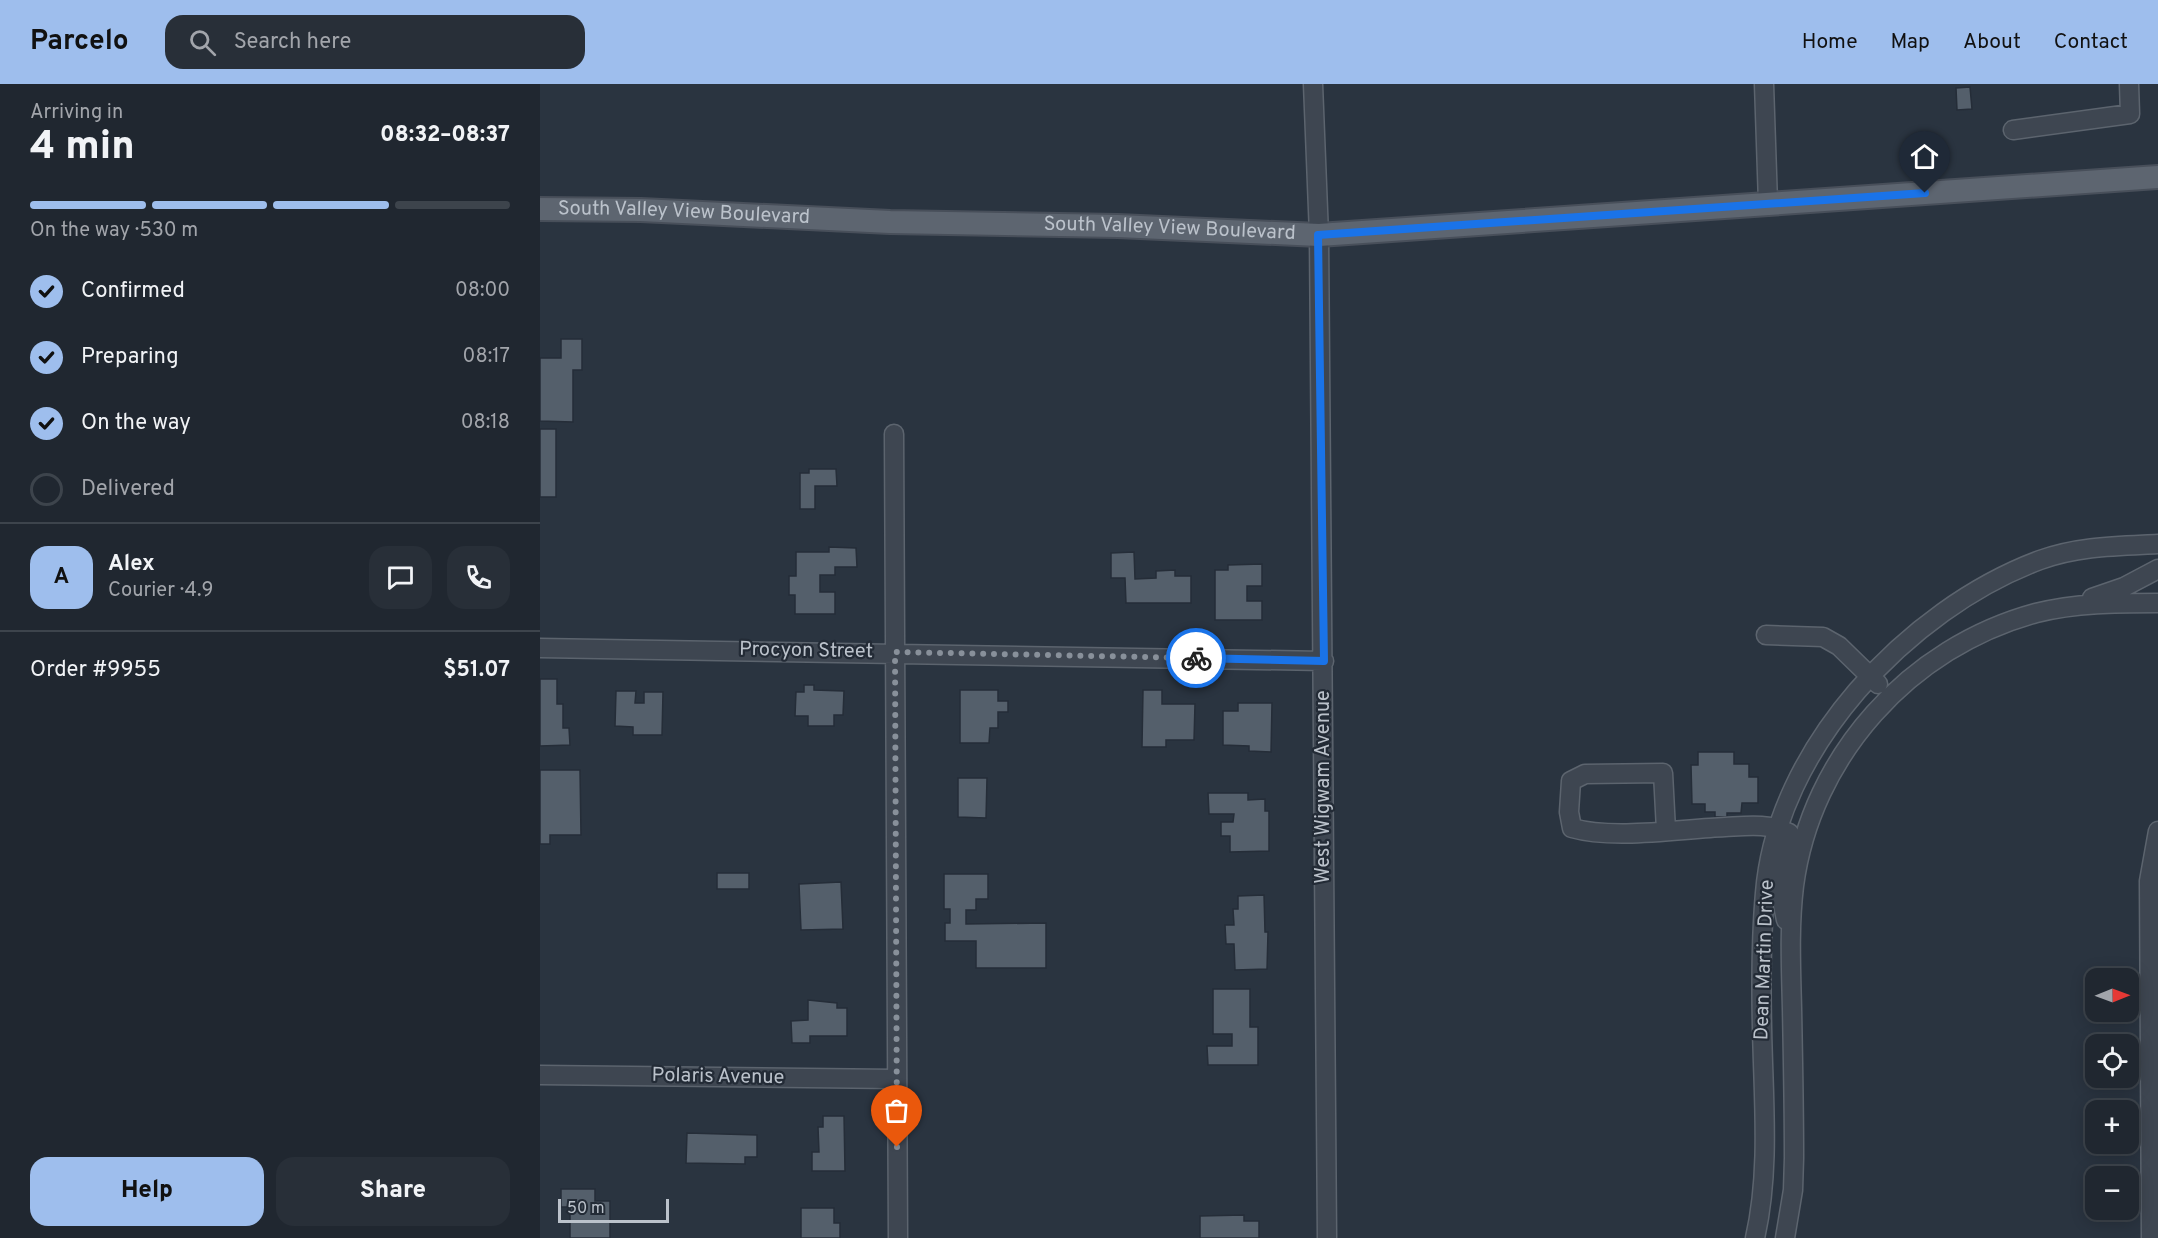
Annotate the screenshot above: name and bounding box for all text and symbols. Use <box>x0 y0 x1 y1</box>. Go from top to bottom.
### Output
search box <box>165 15 585 69</box>
text: Parcelo <box>30 24 129 60</box>
icon: search <box>186 26 219 59</box>
text: Search here <box>234 29 351 56</box>
text: Home <box>1802 29 1858 56</box>
text: Map <box>1891 29 1930 56</box>
text: About <box>1963 29 2021 56</box>
text: Contact <box>2054 29 2128 56</box>
text: Arriving in <box>30 100 123 126</box>
text: 08:32–08:37 <box>380 122 510 149</box>
text: 4 min <box>30 124 135 173</box>
pin <box>1899 131 1950 193</box>
icon: home <box>1908 140 1941 173</box>
street label: South Valley View Boulevard <box>558 196 811 231</box>
street label: South Valley View Boulevard <box>1043 212 1296 247</box>
text: On the way · 530 m <box>30 218 198 244</box>
icon: check <box>30 275 63 308</box>
text: Confirmed <box>81 278 185 305</box>
text: 08:00 <box>455 278 510 304</box>
icon: check <box>30 341 63 374</box>
text: Preparing <box>81 344 179 371</box>
text: 08:17 <box>463 344 510 370</box>
icon: check <box>30 407 63 440</box>
text: On the way <box>81 410 191 437</box>
text: 08:18 <box>461 410 510 436</box>
text: Delivered <box>81 476 175 503</box>
button: chat <box>369 546 432 609</box>
button: phone <box>447 546 510 609</box>
text: Alex <box>108 551 155 578</box>
text: A <box>54 564 69 591</box>
text: Courier · 4.9 <box>108 578 213 604</box>
courier <box>1166 628 1226 688</box>
street label: Procyon Street <box>739 637 873 665</box>
icon: bike <box>1180 642 1213 675</box>
text: Order #9955 <box>30 657 161 684</box>
text: $51.07 <box>443 657 510 684</box>
street label: West Wigwam Avenue <box>1311 690 1337 884</box>
street label: Dean Martin Drive <box>1749 879 1781 1041</box>
north arrow <box>2085 968 2139 1022</box>
map controls <box>2085 968 2139 1220</box>
button: locate <box>2085 1034 2139 1088</box>
street label: Polaris Avenue <box>651 1063 785 1091</box>
pin <box>871 1085 922 1147</box>
icon: bag <box>880 1094 913 1127</box>
button: + <box>2085 1100 2139 1154</box>
button: Help <box>30 1157 264 1226</box>
button: Share <box>276 1157 510 1226</box>
button: − <box>2085 1166 2139 1220</box>
scale bar <box>558 1196 669 1224</box>
text: 50 m <box>567 1199 605 1219</box>

